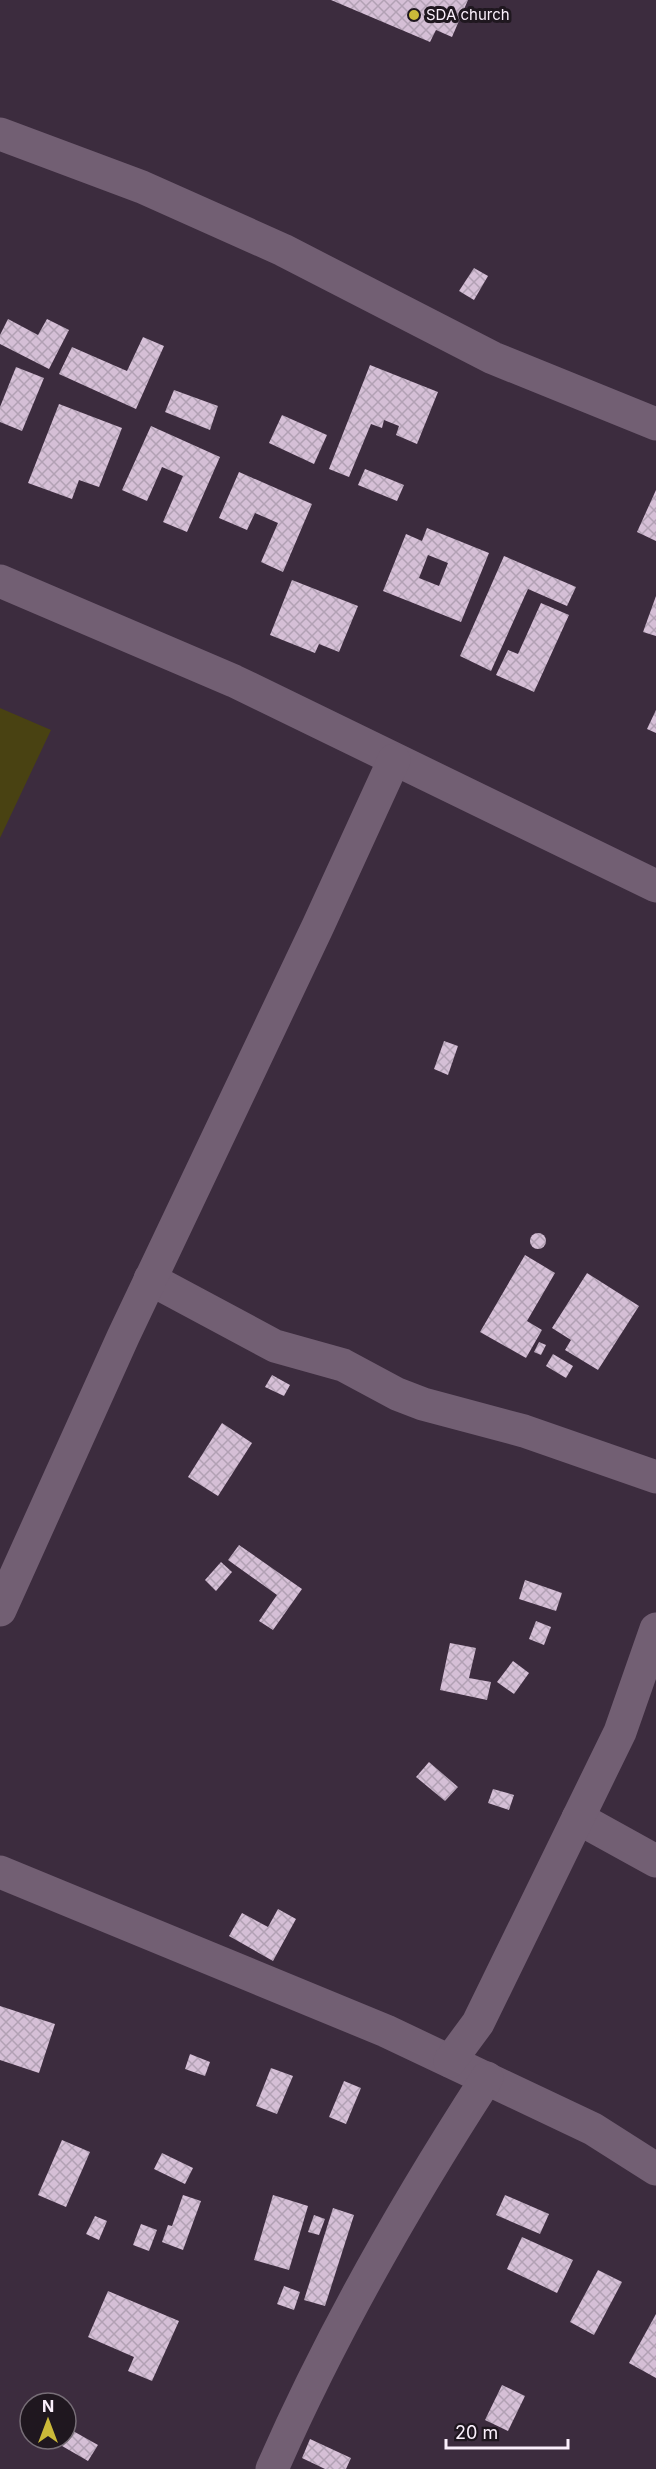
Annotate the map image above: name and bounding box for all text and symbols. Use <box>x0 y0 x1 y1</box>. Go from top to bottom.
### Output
place label: SDA church <box>426 5 510 24</box>
marker: SDA church <box>407 8 421 22</box>
north arrow <box>18 2391 78 2451</box>
text: N <box>42 2396 54 2416</box>
scale bar <box>446 2412 568 2450</box>
text: 20 m <box>455 2422 498 2443</box>

